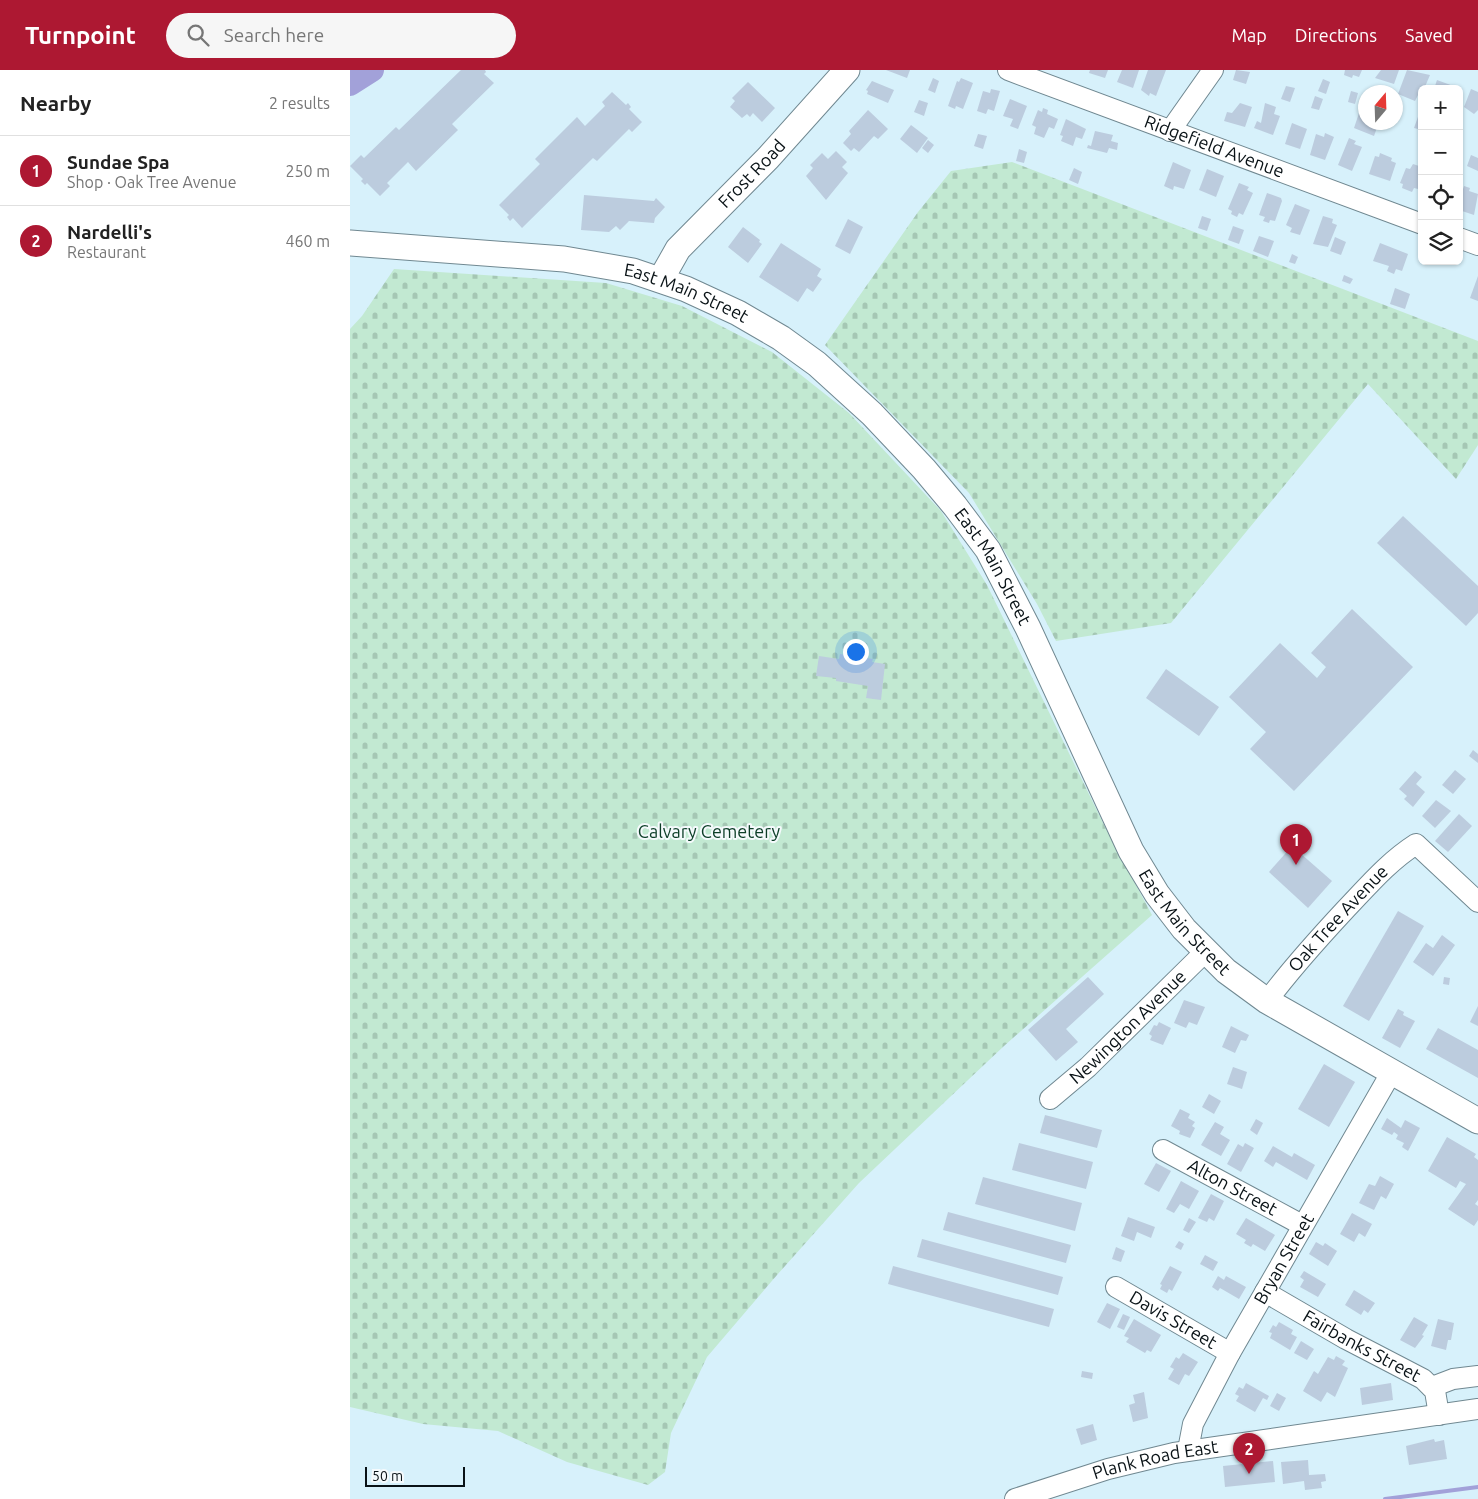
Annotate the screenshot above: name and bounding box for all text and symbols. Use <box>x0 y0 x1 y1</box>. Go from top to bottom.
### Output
search box <box>166 13 516 58</box>
icon: search <box>184 21 212 49</box>
text: Turnpoint <box>25 22 136 49</box>
text: Search here <box>224 24 324 46</box>
text: Map <box>1231 25 1267 45</box>
text: Directions <box>1295 25 1377 45</box>
text: Saved <box>1405 25 1453 45</box>
north arrow <box>1358 85 1403 130</box>
map controls <box>1418 85 1463 265</box>
button: + <box>1418 85 1463 130</box>
text: Nearby <box>20 91 91 115</box>
text: 2 results <box>269 94 330 112</box>
street label: Ridgefield Avenue <box>1142 111 1287 181</box>
button: − <box>1418 130 1463 175</box>
street label: Frost Road <box>714 135 789 211</box>
text: Sundae Spa <box>67 151 170 173</box>
text: 1 <box>31 162 41 180</box>
text: 250 m <box>285 162 330 180</box>
text: Shop · Oak Tree Avenue <box>67 173 237 191</box>
button: locate <box>1418 175 1463 220</box>
button: layers <box>1418 220 1463 265</box>
text: Nardelli's <box>67 221 152 243</box>
text: 2 <box>31 232 41 250</box>
text: 460 m <box>285 232 330 250</box>
text: Restaurant <box>67 243 146 261</box>
street label: East Main Street <box>623 259 752 326</box>
street label: East Main Street <box>951 504 1036 628</box>
your location <box>843 639 869 665</box>
park label: Calvary Cemetery <box>638 821 780 841</box>
pin: 1 <box>1280 824 1312 865</box>
street label: Oak Tree Avenue <box>1284 861 1391 975</box>
street label: East Main Street <box>1135 865 1235 979</box>
street label: Newington Avenue <box>1065 966 1190 1087</box>
street label: Alton Street <box>1185 1154 1281 1219</box>
street label: Bryan Street <box>1249 1210 1317 1307</box>
street label: Davis Street <box>1126 1286 1221 1352</box>
street label: Fairbanks Street <box>1300 1305 1424 1385</box>
pin: 2 <box>1233 1433 1265 1474</box>
street label: Plank Road East <box>1090 1436 1219 1482</box>
scale bar <box>365 1464 465 1487</box>
text: 50 m <box>372 1468 403 1484</box>

